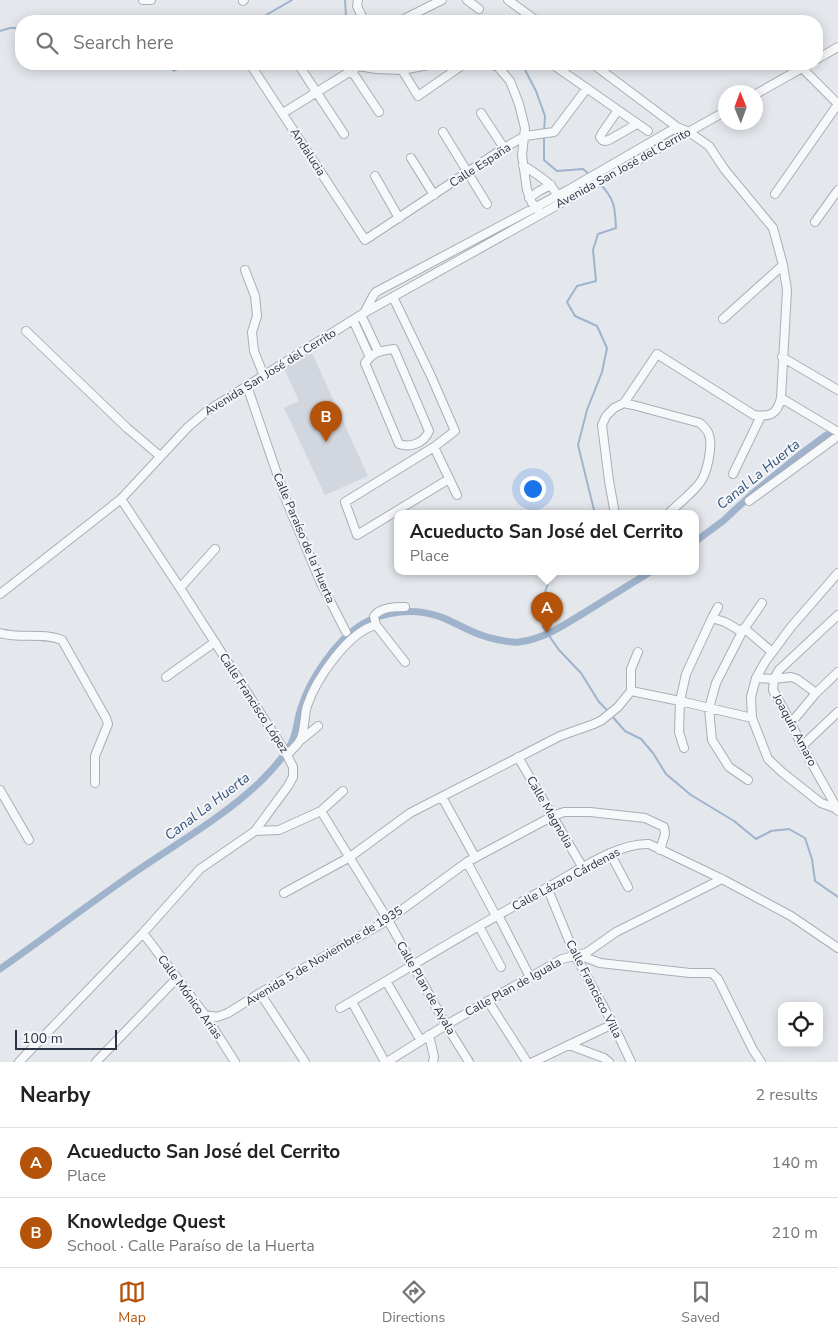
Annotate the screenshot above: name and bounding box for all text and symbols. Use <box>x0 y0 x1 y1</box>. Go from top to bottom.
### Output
search box <box>15 15 823 70</box>
icon: search <box>33 29 61 57</box>
text: Search here <box>73 30 174 56</box>
north arrow <box>718 85 763 130</box>
street label: Avenida San José del Cerrito <box>552 124 694 212</box>
street label: Andalucia <box>287 125 329 179</box>
street label: Calle España <box>446 139 514 191</box>
street label: Avenida San José del Cerrito <box>201 325 339 419</box>
pin: B <box>310 401 342 442</box>
water label: Canal La Huerta <box>713 435 804 514</box>
street label: Calle Paraíso de la Huerta <box>269 470 339 606</box>
your location <box>520 476 546 502</box>
popup <box>394 510 699 575</box>
text: Acueducto San José del Cerrito <box>410 519 683 545</box>
text: Place <box>410 545 449 567</box>
pin: A <box>531 592 563 633</box>
street label: Calle Francisco López <box>216 650 293 756</box>
street label: Joaquín Amaro <box>769 690 821 769</box>
water label: Canal La Huerta <box>161 768 254 845</box>
street label: Calle Magnolia <box>523 773 577 851</box>
street label: Calle Lázaro Cárdenas <box>509 844 623 914</box>
street label: Avenida 5 de Noviembre de 1935 <box>242 903 406 1009</box>
street label: Calle Francisco Villa <box>562 937 626 1041</box>
street label: Calle Plan de Ayala <box>393 938 459 1038</box>
street label: Calle Mónico Arias <box>154 952 226 1043</box>
street label: Calle Plan de Iguala <box>462 954 564 1020</box>
map controls <box>778 1002 823 1047</box>
button: locate <box>778 1002 823 1047</box>
scale bar <box>15 1027 118 1050</box>
text: 100 m <box>22 1029 63 1048</box>
text: Nearby <box>20 1081 90 1109</box>
text: 2 results <box>756 1084 818 1106</box>
text: Acueducto San José del Cerrito <box>67 1139 340 1165</box>
text: A <box>30 1152 42 1174</box>
text: 140 m <box>771 1152 818 1174</box>
text: Place <box>67 1165 106 1187</box>
text: Knowledge Quest <box>67 1209 225 1235</box>
text: B <box>30 1222 42 1244</box>
text: 210 m <box>771 1222 818 1244</box>
text: School · Calle Paraíso de la Huerta <box>67 1235 315 1257</box>
tab: Map <box>118 1278 146 1327</box>
tab: Directions <box>382 1278 445 1327</box>
tab: Saved <box>681 1278 720 1327</box>

